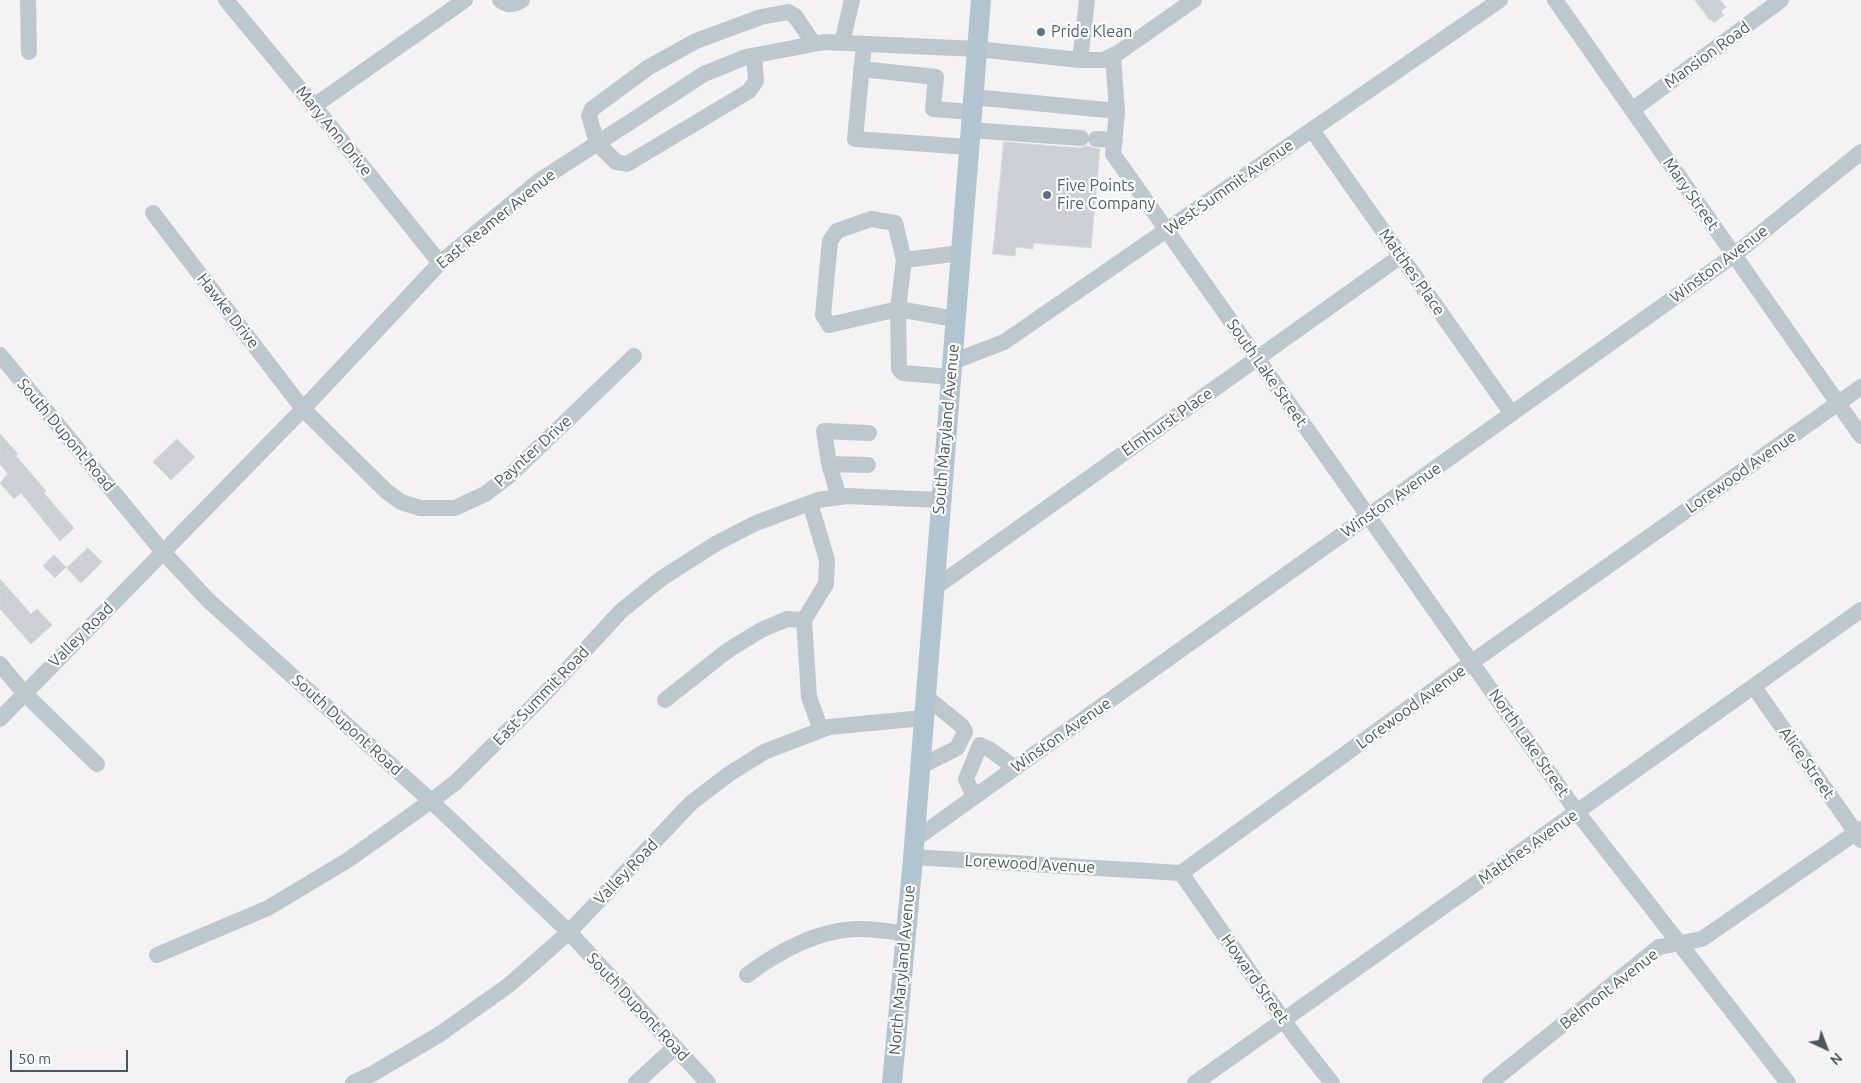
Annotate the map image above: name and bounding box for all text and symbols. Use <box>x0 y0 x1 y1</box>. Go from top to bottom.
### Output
street label: Mansion Road <box>1660 18 1754 92</box>
place label: Pride Klean <box>1051 22 1133 42</box>
marker: Pride Klean <box>1035 26 1047 38</box>
street label: Mary Ann Drive <box>292 82 376 180</box>
street label: West Summit Avenue <box>1161 135 1297 239</box>
street label: Mary Street <box>1659 154 1723 234</box>
street label: East Reamer Avenue <box>433 165 559 273</box>
place label: Five Points Fire Company <box>1057 176 1155 214</box>
marker: Five Points Fire Company <box>1041 189 1053 201</box>
street label: Winston Avenue <box>1666 221 1772 307</box>
street label: Matthes Place <box>1375 225 1449 319</box>
street label: Hawke Drive <box>193 270 263 352</box>
street label: South Lake Street <box>1223 315 1311 431</box>
street label: South Maryland Avenue <box>929 343 963 515</box>
street label: South Dupont Road <box>13 375 119 495</box>
street label: Elmhurst Place <box>1118 384 1216 460</box>
street label: Paynter Drive <box>490 411 576 491</box>
street label: Lorewood Avenue <box>1682 427 1800 517</box>
street label: Winston Avenue <box>1337 458 1445 542</box>
street label: Valley Road <box>45 599 117 671</box>
street label: East Summit Road <box>489 643 593 749</box>
street label: Lorewood Avenue <box>1353 661 1469 753</box>
street label: South Dupont Road <box>288 671 406 779</box>
street label: North Lake Street <box>1485 685 1573 801</box>
street label: Winston Avenue <box>1007 693 1115 777</box>
street label: Alice Street <box>1775 723 1839 803</box>
street label: Matthes Avenue <box>1474 806 1582 888</box>
street label: Valley Road <box>590 835 662 909</box>
street label: Lorewood Avenue <box>964 851 1096 877</box>
street label: North Maryland Avenue <box>885 884 919 1056</box>
street label: Howard Street <box>1217 931 1293 1027</box>
street label: Belmont Avenue <box>1556 945 1662 1033</box>
street label: South Dupont Road <box>583 949 693 1065</box>
north arrow <box>1801 1023 1851 1073</box>
scale bar <box>12 1040 130 1072</box>
text: 50 m <box>18 1050 51 1067</box>
text: N <box>1827 1050 1846 1068</box>

